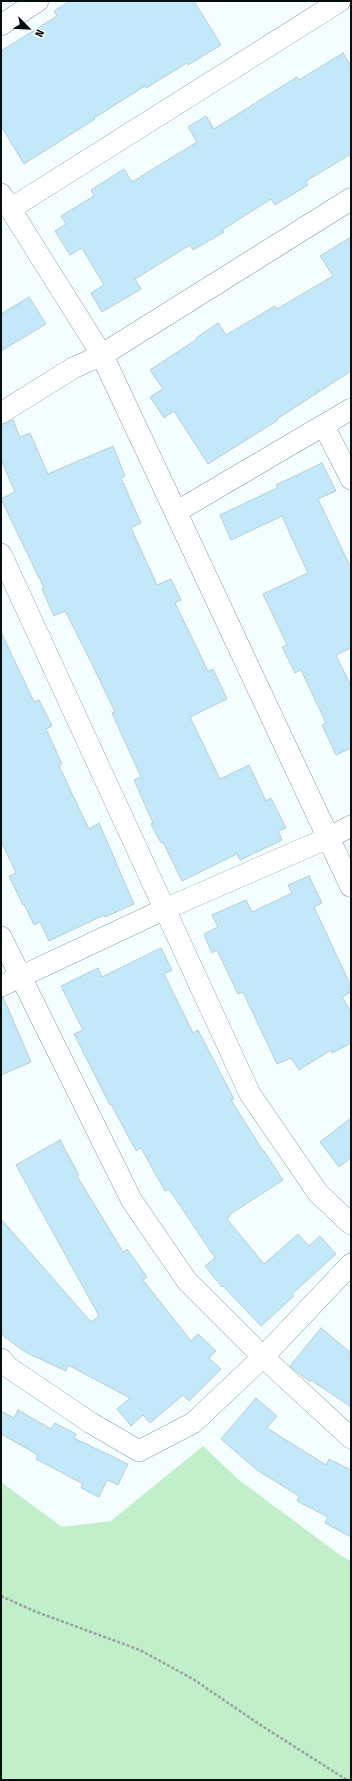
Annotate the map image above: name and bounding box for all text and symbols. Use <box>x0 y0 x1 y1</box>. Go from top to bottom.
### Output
north arrow <box>8 8 48 48</box>
text: N <box>32 27 47 39</box>

